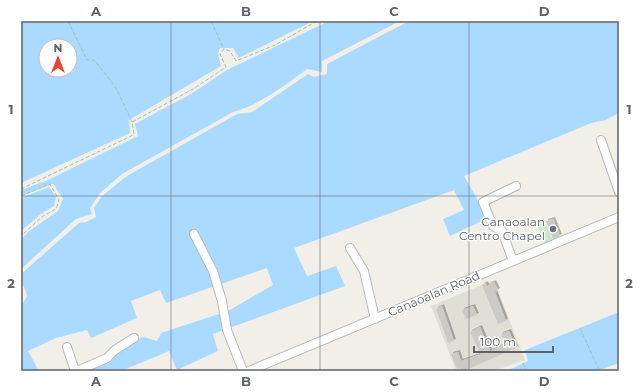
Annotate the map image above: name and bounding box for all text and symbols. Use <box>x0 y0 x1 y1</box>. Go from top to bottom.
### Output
text: A <box>90 3 102 19</box>
text: B <box>241 3 251 19</box>
text: C <box>389 3 399 19</box>
text: D <box>539 3 550 19</box>
north arrow <box>38 38 78 78</box>
text: N <box>54 41 62 55</box>
text: 1 <box>8 101 14 117</box>
text: 1 <box>626 101 632 117</box>
place label: Canaoalan Centro Chapel <box>459 214 545 243</box>
marker: Canaoalan Centro Chapel <box>548 224 558 234</box>
street label: Canaoalan Road <box>386 267 482 320</box>
text: 2 <box>7 275 15 291</box>
text: 2 <box>625 275 633 291</box>
scale bar <box>474 328 553 354</box>
text: 100 m <box>480 334 516 349</box>
text: A <box>90 373 102 389</box>
text: B <box>241 373 251 389</box>
text: C <box>389 373 399 389</box>
text: D <box>539 373 550 389</box>

